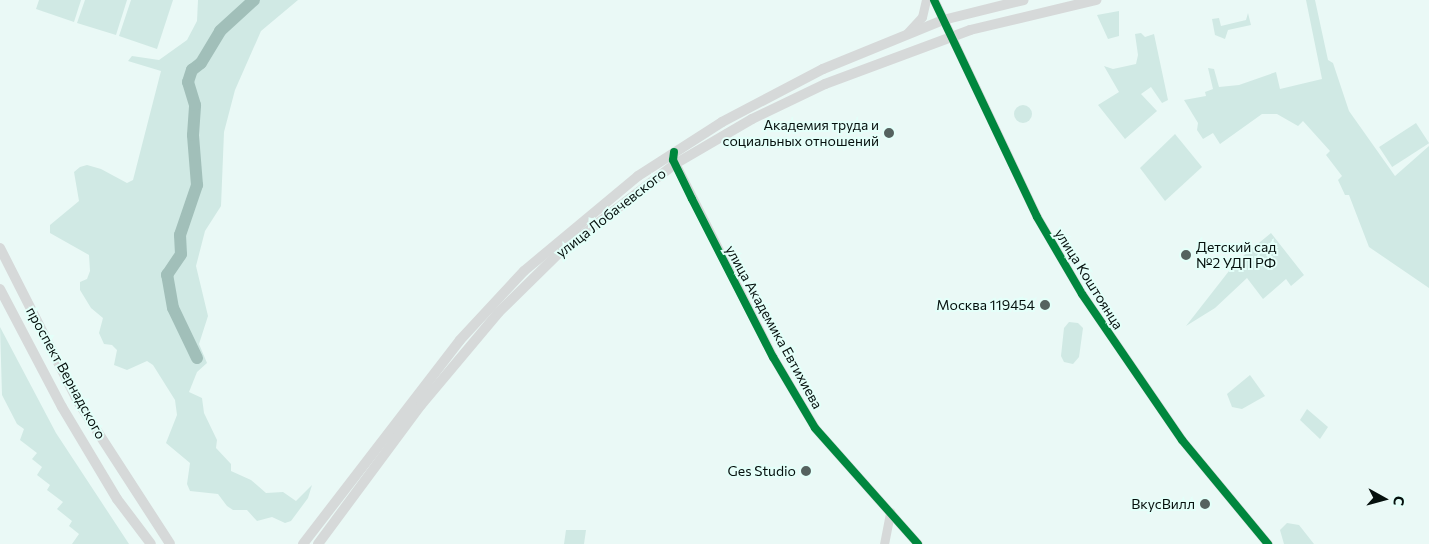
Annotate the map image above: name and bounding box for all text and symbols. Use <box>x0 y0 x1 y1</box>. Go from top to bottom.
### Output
place label: Академия труда и социальных отношений <box>723 117 879 150</box>
marker: Академия труда и социальных отношений <box>883 127 895 139</box>
street label: улица Лобачевского <box>553 165 669 261</box>
street label: улица Коштоянца <box>1051 226 1127 332</box>
place label: Детский сад №2 УДП РФ <box>1196 239 1276 272</box>
street label: улица Академика Евтихиева <box>722 242 826 412</box>
marker: Детский сад №2 УДП РФ <box>1180 249 1192 261</box>
place label: Москва 119454 <box>936 297 1035 313</box>
marker: Москва 119454 <box>1039 299 1051 311</box>
street label: проспект Вернадского <box>23 304 109 442</box>
place label: Ges Studio <box>728 463 796 479</box>
marker: Ges Studio <box>800 465 812 477</box>
north arrow <box>1359 474 1409 524</box>
text: С <box>1390 495 1408 507</box>
place label: ВкусВилл <box>1131 496 1195 512</box>
marker: ВкусВилл <box>1199 498 1211 510</box>

